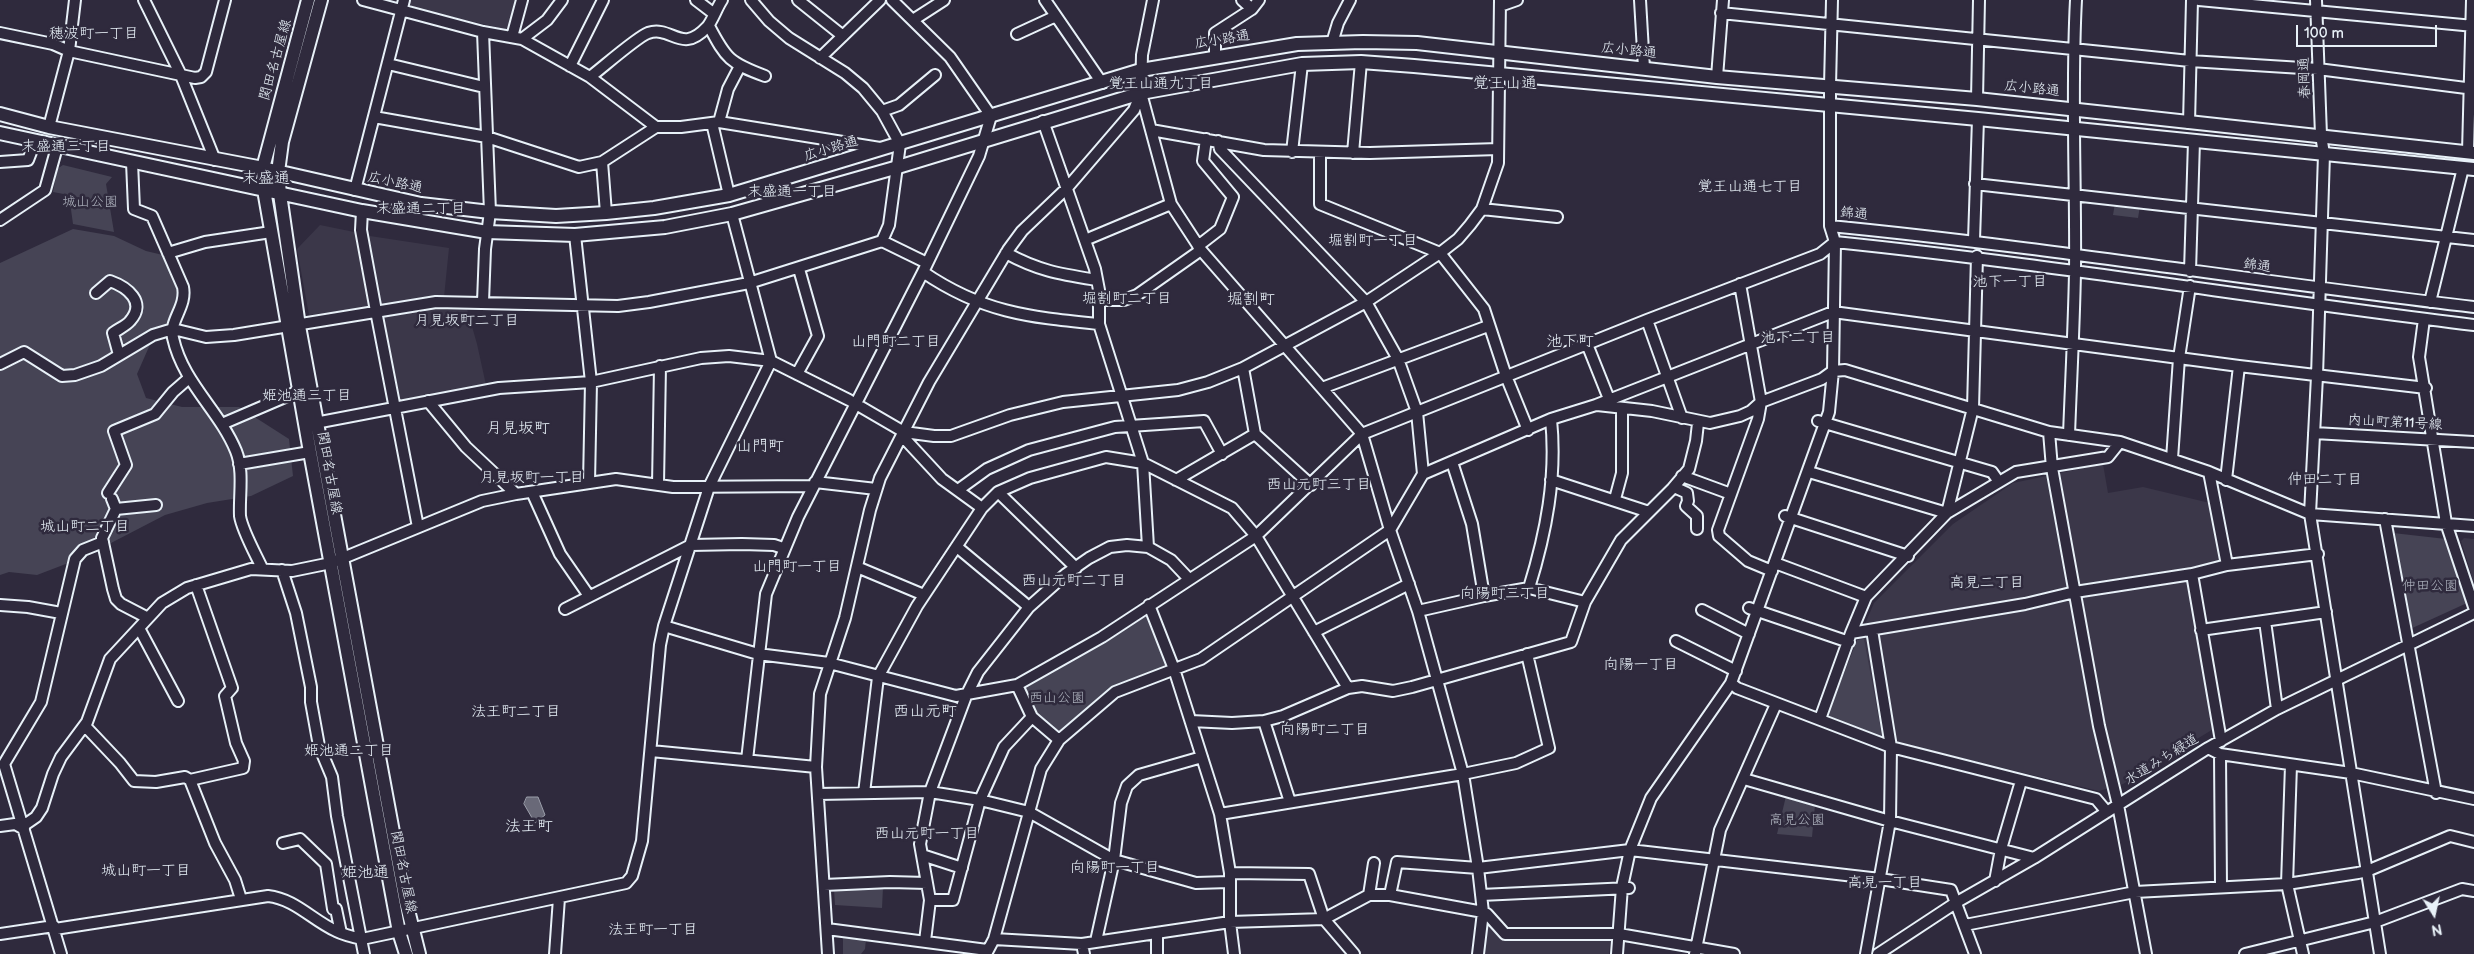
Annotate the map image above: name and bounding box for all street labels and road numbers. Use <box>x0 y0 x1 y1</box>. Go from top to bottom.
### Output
street label: 関田名古屋線 <box>256 17 296 103</box>
street label: 広小路通 <box>1193 27 1251 53</box>
street label: 広小路通 <box>1600 40 1658 62</box>
street label: 春岡通 <box>2296 57 2314 99</box>
street label: 広小路通 <box>2003 78 2061 100</box>
street label: 広小路通 <box>802 133 860 165</box>
street label: 広小路通 <box>366 169 424 197</box>
street label: 錦通 <box>1839 204 1869 224</box>
street label: 錦通 <box>2242 256 2272 276</box>
street label: 内山町第11号線 <box>2347 412 2443 434</box>
street label: 関田名古屋線 <box>313 430 345 516</box>
street label: 水道みち緑道 <box>2122 731 2202 789</box>
street label: 関田名古屋線 <box>387 829 419 915</box>

